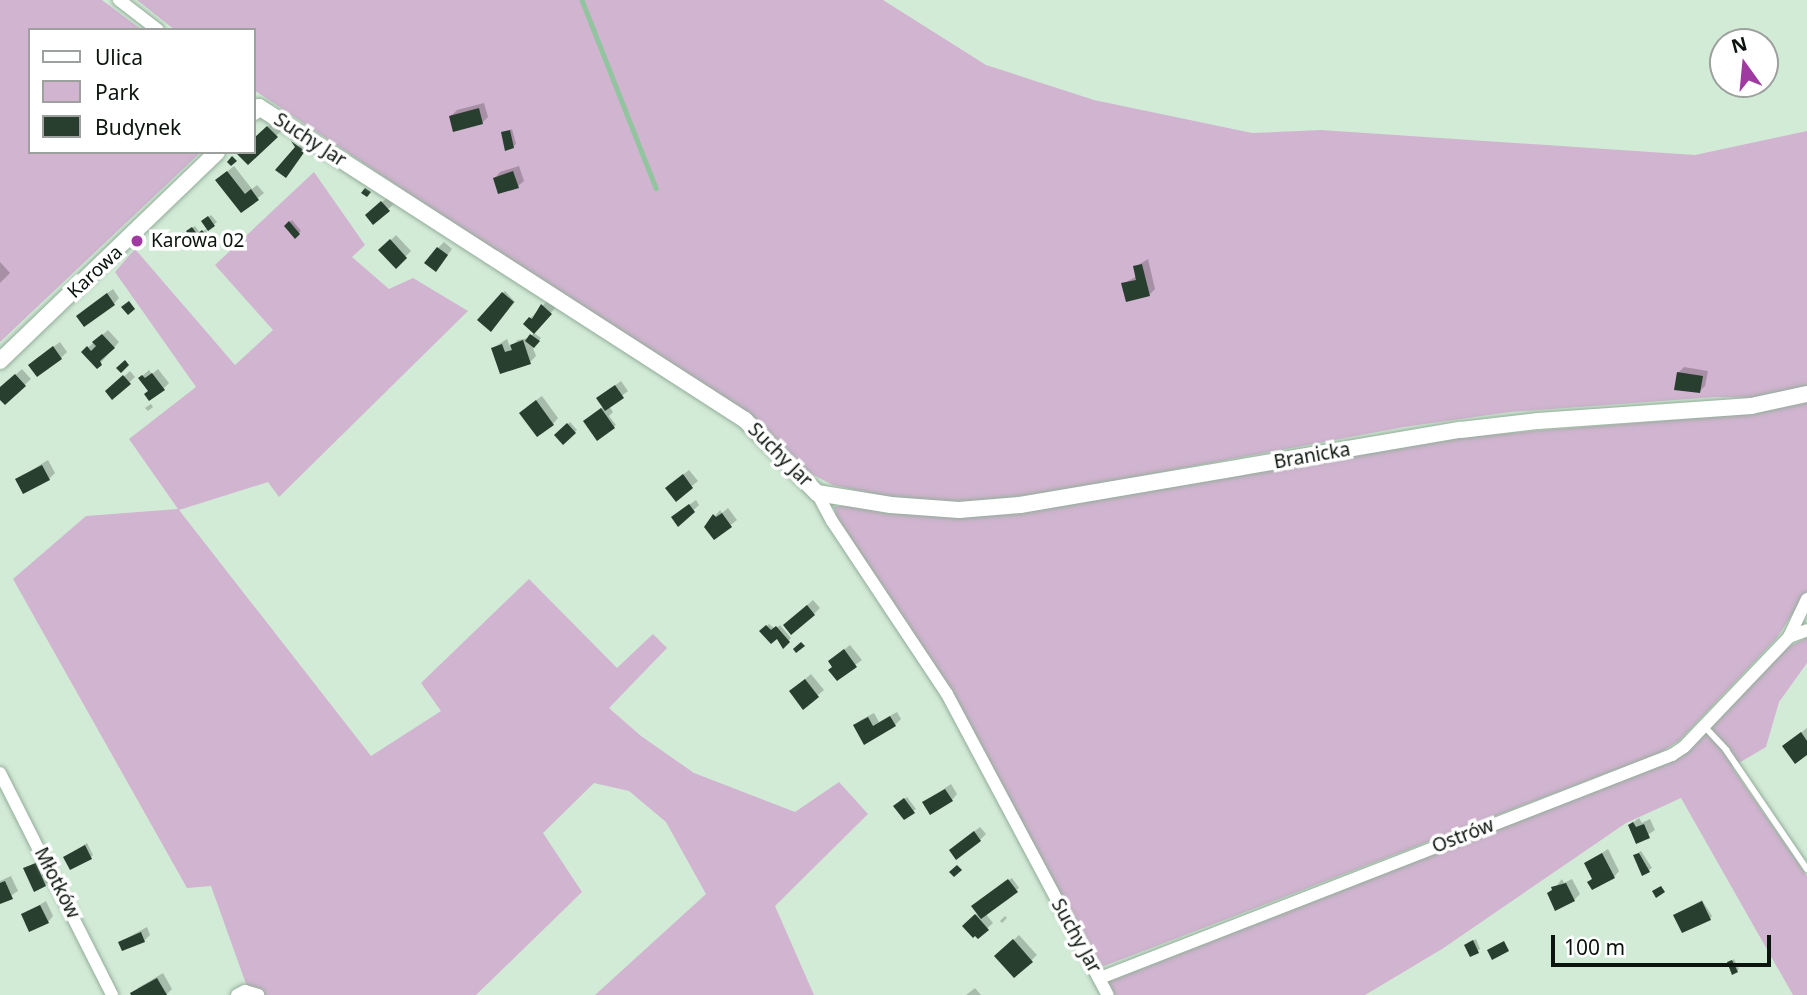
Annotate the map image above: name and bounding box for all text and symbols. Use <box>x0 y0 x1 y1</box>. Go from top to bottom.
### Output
legend <box>28 28 256 154</box>
north arrow <box>1709 28 1779 98</box>
text: N <box>1728 30 1750 59</box>
text: Ulica <box>95 43 143 71</box>
text: Park <box>95 78 139 106</box>
street label: Suchy Jar <box>270 108 350 172</box>
text: Budynek <box>95 113 181 141</box>
place label: Karowa 02 <box>151 230 244 252</box>
marker: Karowa 02 <box>129 233 145 249</box>
street label: Karowa <box>63 241 127 303</box>
street label: Suchy Jar <box>743 418 817 492</box>
street label: Branicka <box>1272 438 1352 474</box>
street label: Ostrów <box>1429 814 1497 858</box>
street label: Młotków <box>29 844 85 922</box>
street label: Suchy Jar <box>1046 895 1106 977</box>
scale bar <box>1555 922 1776 966</box>
text: 100 m <box>1564 933 1625 961</box>

